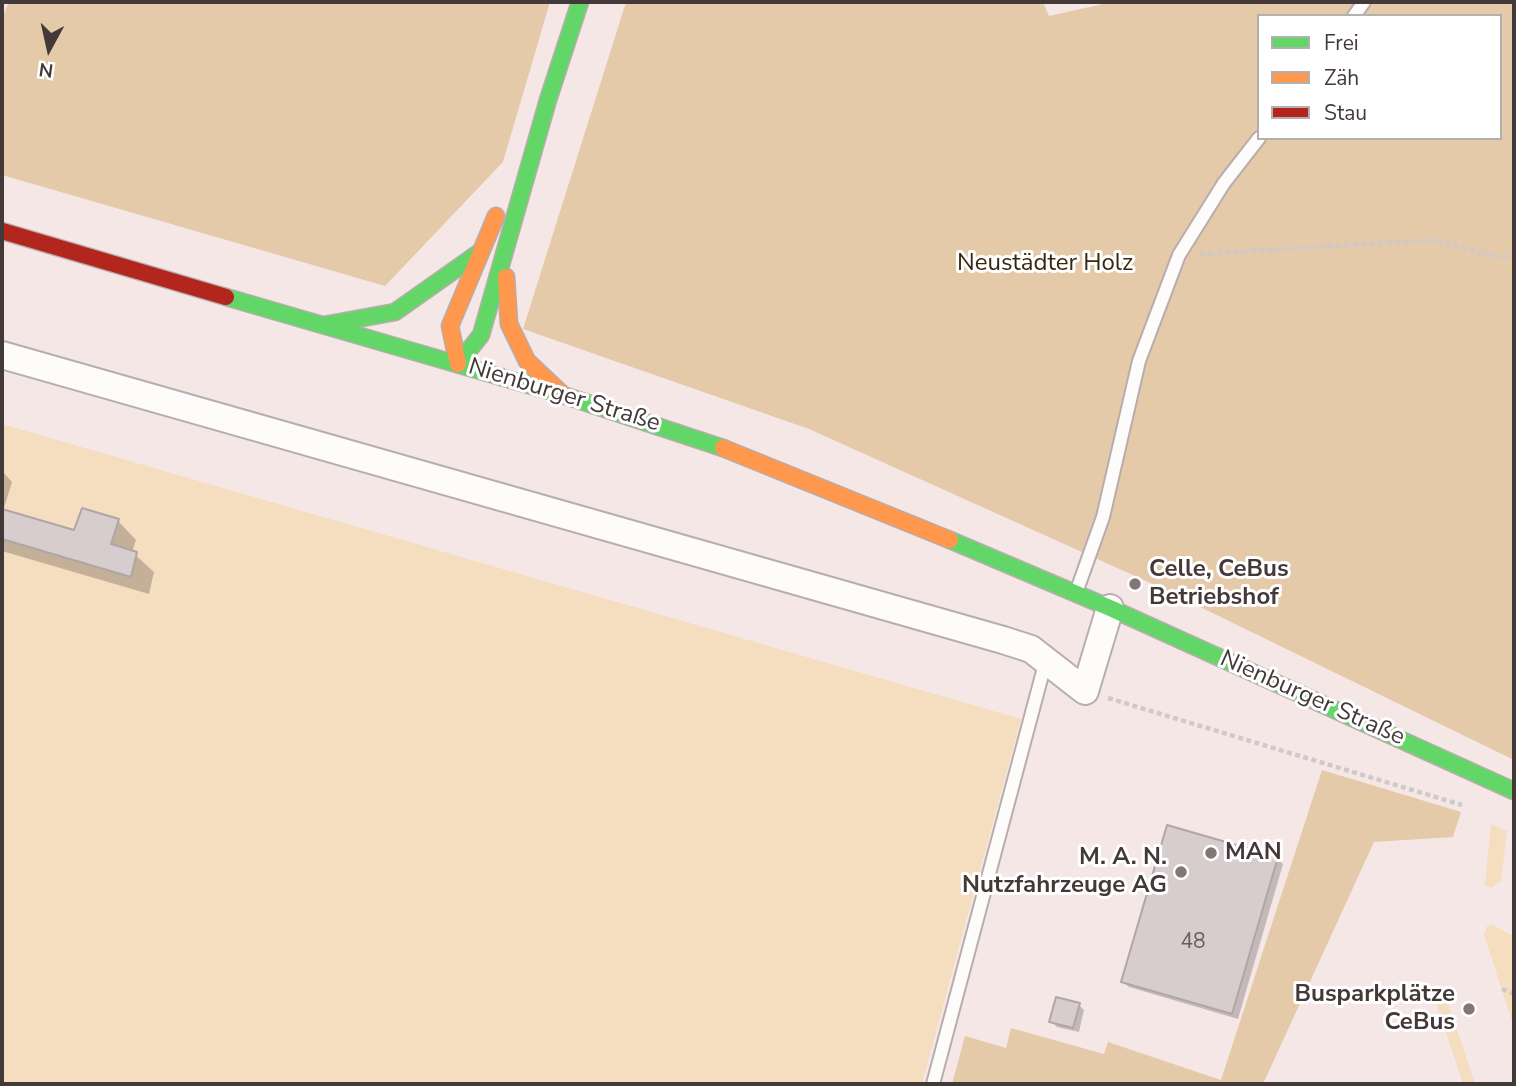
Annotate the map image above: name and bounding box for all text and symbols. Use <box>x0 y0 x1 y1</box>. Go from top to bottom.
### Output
north arrow <box>14 14 84 84</box>
legend <box>1257 14 1502 140</box>
text: Frei <box>1324 29 1359 57</box>
text: N <box>37 56 55 84</box>
text: Zäh <box>1324 64 1359 92</box>
text: Stau <box>1324 99 1367 127</box>
park label: Neustädter Holz <box>957 250 1133 278</box>
street label: Nienburger Straße <box>465 353 663 439</box>
place label: Celle, CeBus Betriebshof <box>1149 556 1289 612</box>
marker: Celle, CeBus Betriebshof <box>1127 576 1143 592</box>
street label: Nienburger Straße <box>1215 645 1409 753</box>
place label: MAN <box>1225 839 1282 867</box>
place label: M. A. N. Nutzfahrzeuge AG <box>962 844 1167 900</box>
marker: MAN <box>1203 845 1219 861</box>
marker: M. A. N. Nutzfahrzeuge AG <box>1173 864 1189 880</box>
house number: 48 <box>1180 930 1206 956</box>
place label: Busparkplätze CeBus <box>1294 981 1455 1037</box>
marker: Busparkplätze CeBus <box>1461 1001 1477 1017</box>

